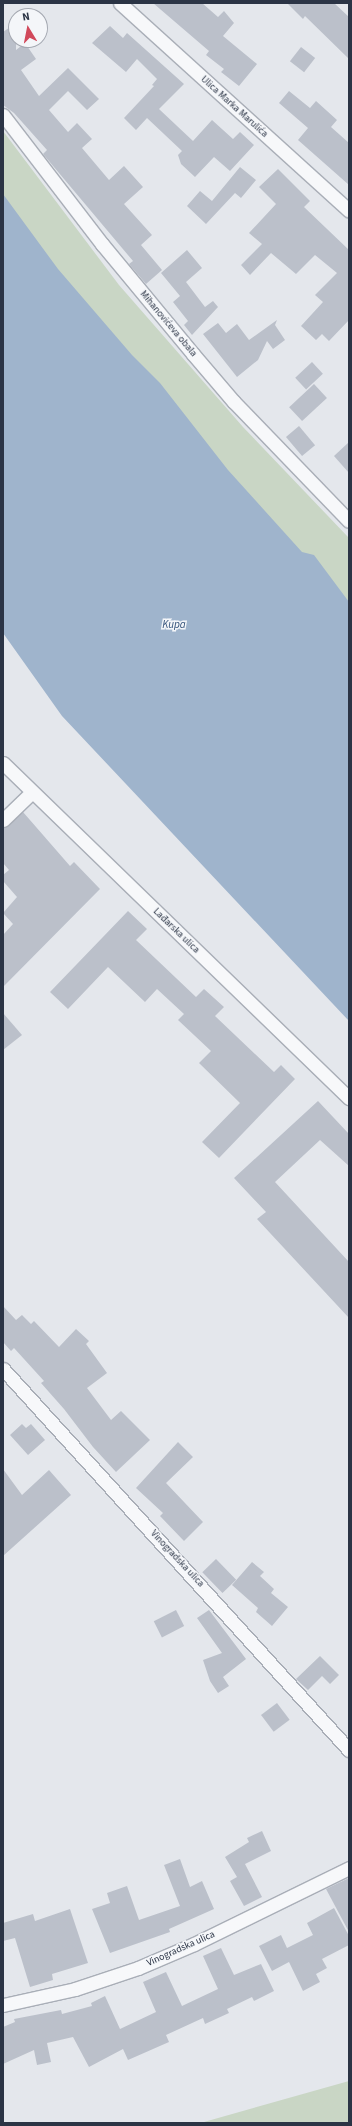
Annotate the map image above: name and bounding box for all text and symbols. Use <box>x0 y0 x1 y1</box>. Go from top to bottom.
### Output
north arrow <box>8 8 48 48</box>
text: N <box>21 9 31 25</box>
street label: Ulica Marka Marulića <box>198 74 270 140</box>
street label: Mihanovićeva obala <box>137 289 199 359</box>
water label: Kupa <box>162 618 186 632</box>
street label: Lađarska ulica <box>150 906 202 956</box>
street label: Vinogradska ulica <box>148 1528 206 1590</box>
street label: Vinogradska ulica <box>145 1929 217 1969</box>

